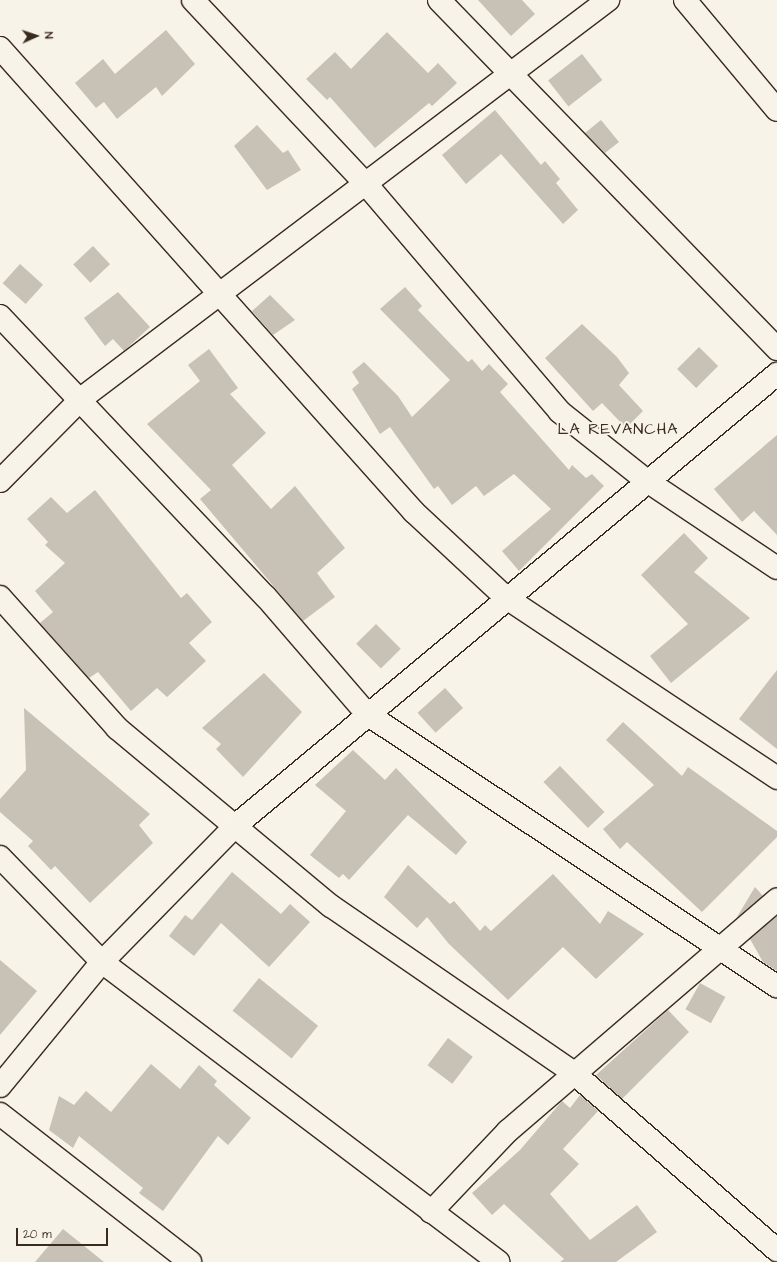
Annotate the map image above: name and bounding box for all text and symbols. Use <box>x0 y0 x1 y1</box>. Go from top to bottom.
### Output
north arrow <box>16 16 56 56</box>
text: N <box>41 32 56 39</box>
district label: LA REVANCHA <box>557 419 679 439</box>
scale bar <box>18 1220 110 1246</box>
text: 20 m <box>23 1226 52 1243</box>

